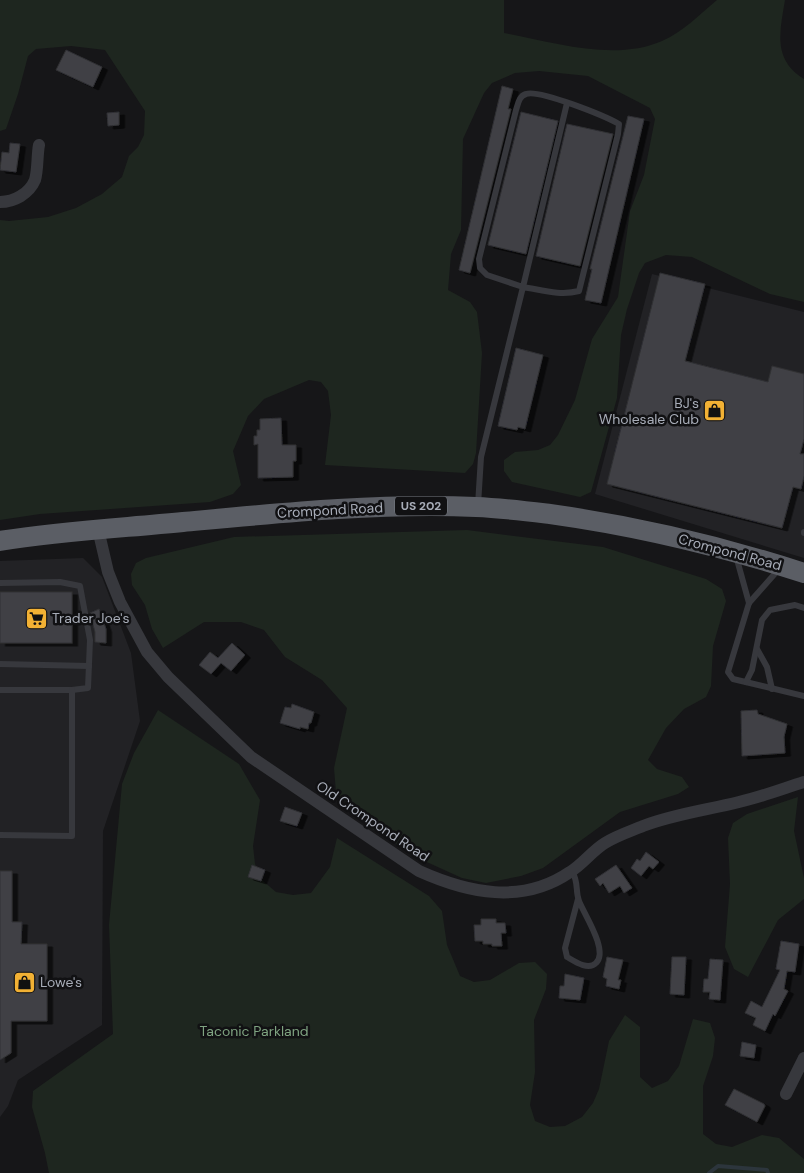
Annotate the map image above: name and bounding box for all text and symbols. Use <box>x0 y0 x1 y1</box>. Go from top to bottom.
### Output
place label: BJ's Wholesale Club <box>599 394 699 428</box>
shop icon: BJ's Wholesale Club <box>703 399 727 423</box>
road number: US 202 <box>395 496 447 516</box>
street label: Crompond Road <box>277 498 383 522</box>
street label: Crompond Road <box>677 530 783 574</box>
supermarket icon: Trader Joe's <box>24 606 48 630</box>
place label: Trader Joe's <box>52 609 129 627</box>
street label: Old Crompond Road <box>313 777 433 865</box>
shop icon: Lowe's <box>12 970 36 994</box>
place label: Lowe's <box>40 973 82 991</box>
park label: Taconic Parkland <box>199 1022 309 1040</box>

